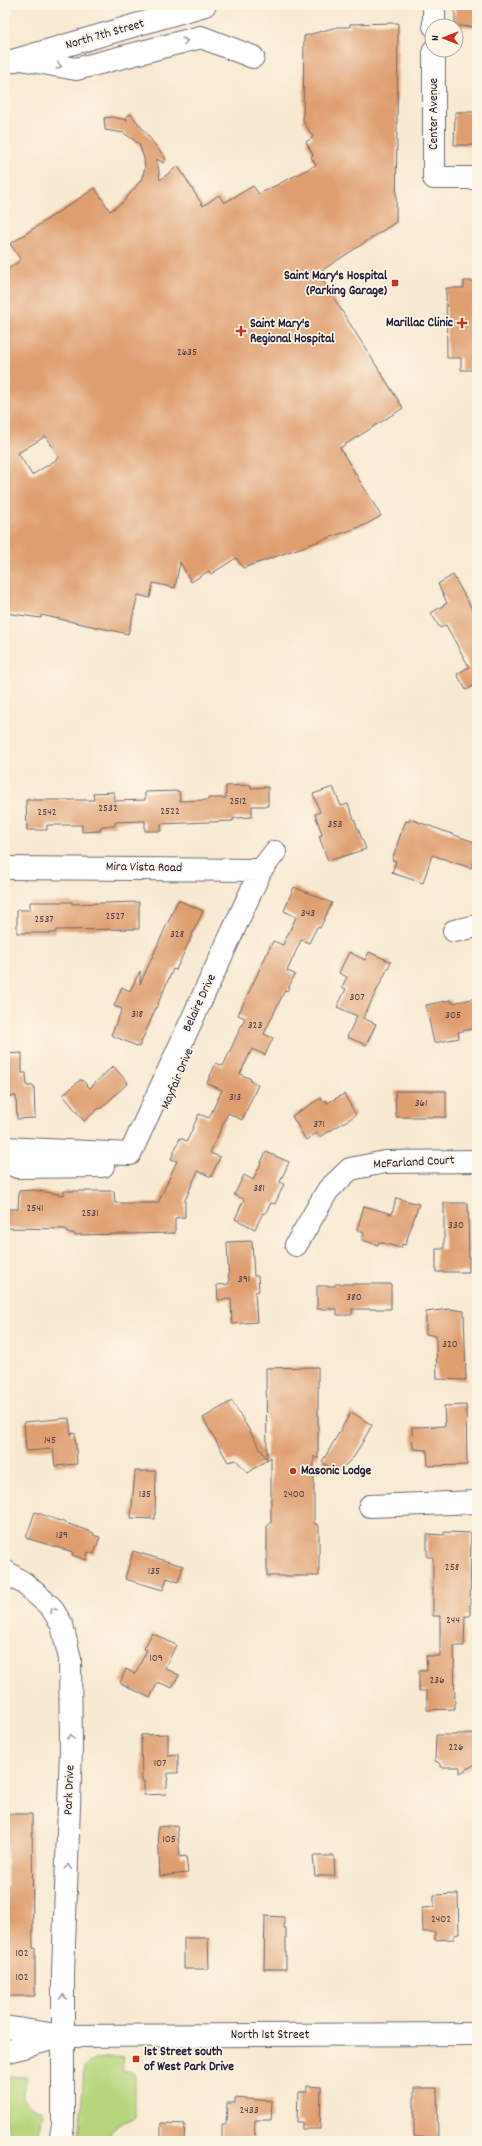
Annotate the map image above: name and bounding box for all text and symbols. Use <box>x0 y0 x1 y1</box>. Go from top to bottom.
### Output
street label: North 7th Street <box>63 15 147 55</box>
north arrow <box>424 18 464 58</box>
text: N <box>428 35 444 41</box>
one-way arrow <box>182 37 189 46</box>
one-way arrow <box>56 62 62 70</box>
street label: Center Avenue <box>425 78 444 150</box>
place label: Saint Mary's Hospital (Parking Garage) <box>284 267 388 301</box>
marker: Saint Mary's Hospital (Parking Garage) <box>390 278 400 288</box>
place label: Marillac Clinic <box>386 314 453 333</box>
place label: Saint Mary's Regional Hospital <box>250 315 335 349</box>
marker: Marillac Clinic <box>456 317 468 329</box>
marker: Saint Mary's Regional Hospital <box>235 325 247 337</box>
house number: 2635 <box>177 345 197 361</box>
house number: 2512 <box>229 794 247 810</box>
house number: 2532 <box>98 801 118 817</box>
house number: 2522 <box>160 804 180 820</box>
house number: 2542 <box>37 805 57 821</box>
house number: 353 <box>328 817 343 833</box>
street label: Mira Vista Road <box>106 858 182 878</box>
house number: 343 <box>301 906 315 922</box>
house number: 2527 <box>106 909 124 925</box>
house number: 2537 <box>35 912 54 928</box>
house number: 328 <box>170 927 184 943</box>
street label: Belaire Drive <box>178 971 222 1035</box>
house number: 307 <box>349 990 365 1006</box>
house number: 318 <box>131 1007 143 1023</box>
house number: 305 <box>445 1008 461 1024</box>
house number: 323 <box>248 1018 262 1034</box>
street label: Mayfair Drive <box>157 1045 200 1113</box>
house number: 313 <box>229 1090 241 1106</box>
house number: 361 <box>415 1096 427 1112</box>
house number: 371 <box>313 1117 325 1133</box>
street label: McFarland Court <box>373 1151 455 1175</box>
house number: 381 <box>253 1181 265 1197</box>
house number: 2541 <box>27 1201 43 1217</box>
house number: 2531 <box>81 1206 99 1222</box>
house number: 330 <box>448 1218 464 1234</box>
house number: 391 <box>238 1272 250 1288</box>
house number: 380 <box>346 1290 362 1306</box>
house number: 320 <box>442 1337 458 1353</box>
house number: 145 <box>44 1433 56 1449</box>
place label: Masonic Lodge <box>301 1462 371 1481</box>
marker: Masonic Lodge <box>288 1466 298 1476</box>
house number: 135 <box>139 1487 151 1503</box>
house number: 2400 <box>283 1487 305 1503</box>
house number: 139 <box>56 1528 68 1544</box>
house number: 258 <box>445 1560 459 1576</box>
house number: 135 <box>148 1564 160 1580</box>
one-way arrow <box>51 1608 58 1615</box>
house number: 244 <box>446 1613 460 1629</box>
house number: 109 <box>149 1651 163 1667</box>
house number: 236 <box>429 1673 445 1689</box>
one-way arrow <box>67 1734 75 1740</box>
house number: 226 <box>448 1740 464 1756</box>
house number: 107 <box>154 1756 166 1772</box>
street label: Park Drive <box>60 1764 80 1815</box>
house number: 105 <box>162 1832 176 1848</box>
one-way arrow <box>63 1864 72 1870</box>
house number: 2402 <box>431 1912 451 1928</box>
house number: 102 <box>15 1946 29 1962</box>
house number: 102 <box>15 1970 29 1986</box>
one-way arrow <box>59 1994 67 2000</box>
street label: North 1st Street <box>231 2026 309 2045</box>
place label: 1st Street south of West Park Drive <box>144 2043 234 2077</box>
marker: 1st Street south of West Park Drive <box>131 2054 141 2064</box>
house number: 2433 <box>239 2103 259 2119</box>

